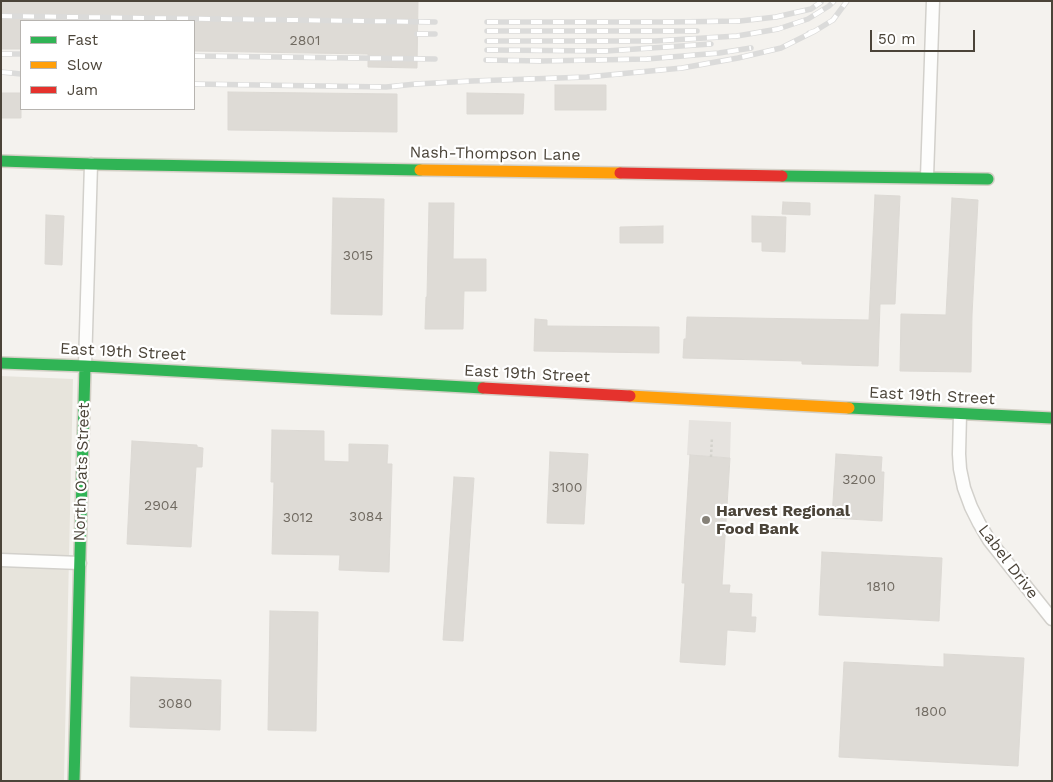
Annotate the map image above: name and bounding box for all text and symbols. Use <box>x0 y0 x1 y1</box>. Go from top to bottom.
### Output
legend <box>20 20 195 110</box>
scale bar <box>873 20 978 52</box>
text: 50 m <box>878 30 915 48</box>
text: Fast <box>67 31 98 49</box>
house number: 2801 <box>290 33 320 49</box>
text: Slow <box>67 56 103 74</box>
text: Jam <box>67 81 98 99</box>
street label: Nash-Thompson Lane <box>409 143 581 165</box>
house number: 3015 <box>343 248 373 264</box>
street label: East 19th Street <box>59 339 187 365</box>
street label: East 19th Street <box>463 361 591 387</box>
street label: East 19th Street <box>868 383 996 409</box>
street label: North Oats Street <box>70 402 94 542</box>
house number: 3200 <box>842 472 876 488</box>
house number: 3100 <box>551 480 583 496</box>
house number: 2904 <box>144 498 178 514</box>
place label: Harvest Regional Food Bank <box>716 501 850 539</box>
house number: 3084 <box>349 509 383 525</box>
house number: 3012 <box>283 510 313 526</box>
marker: Harvest Regional Food Bank <box>700 514 712 526</box>
street label: Label Drive <box>974 521 1042 603</box>
house number: 1810 <box>867 579 895 595</box>
house number: 3080 <box>158 696 192 712</box>
house number: 1800 <box>915 704 947 720</box>

